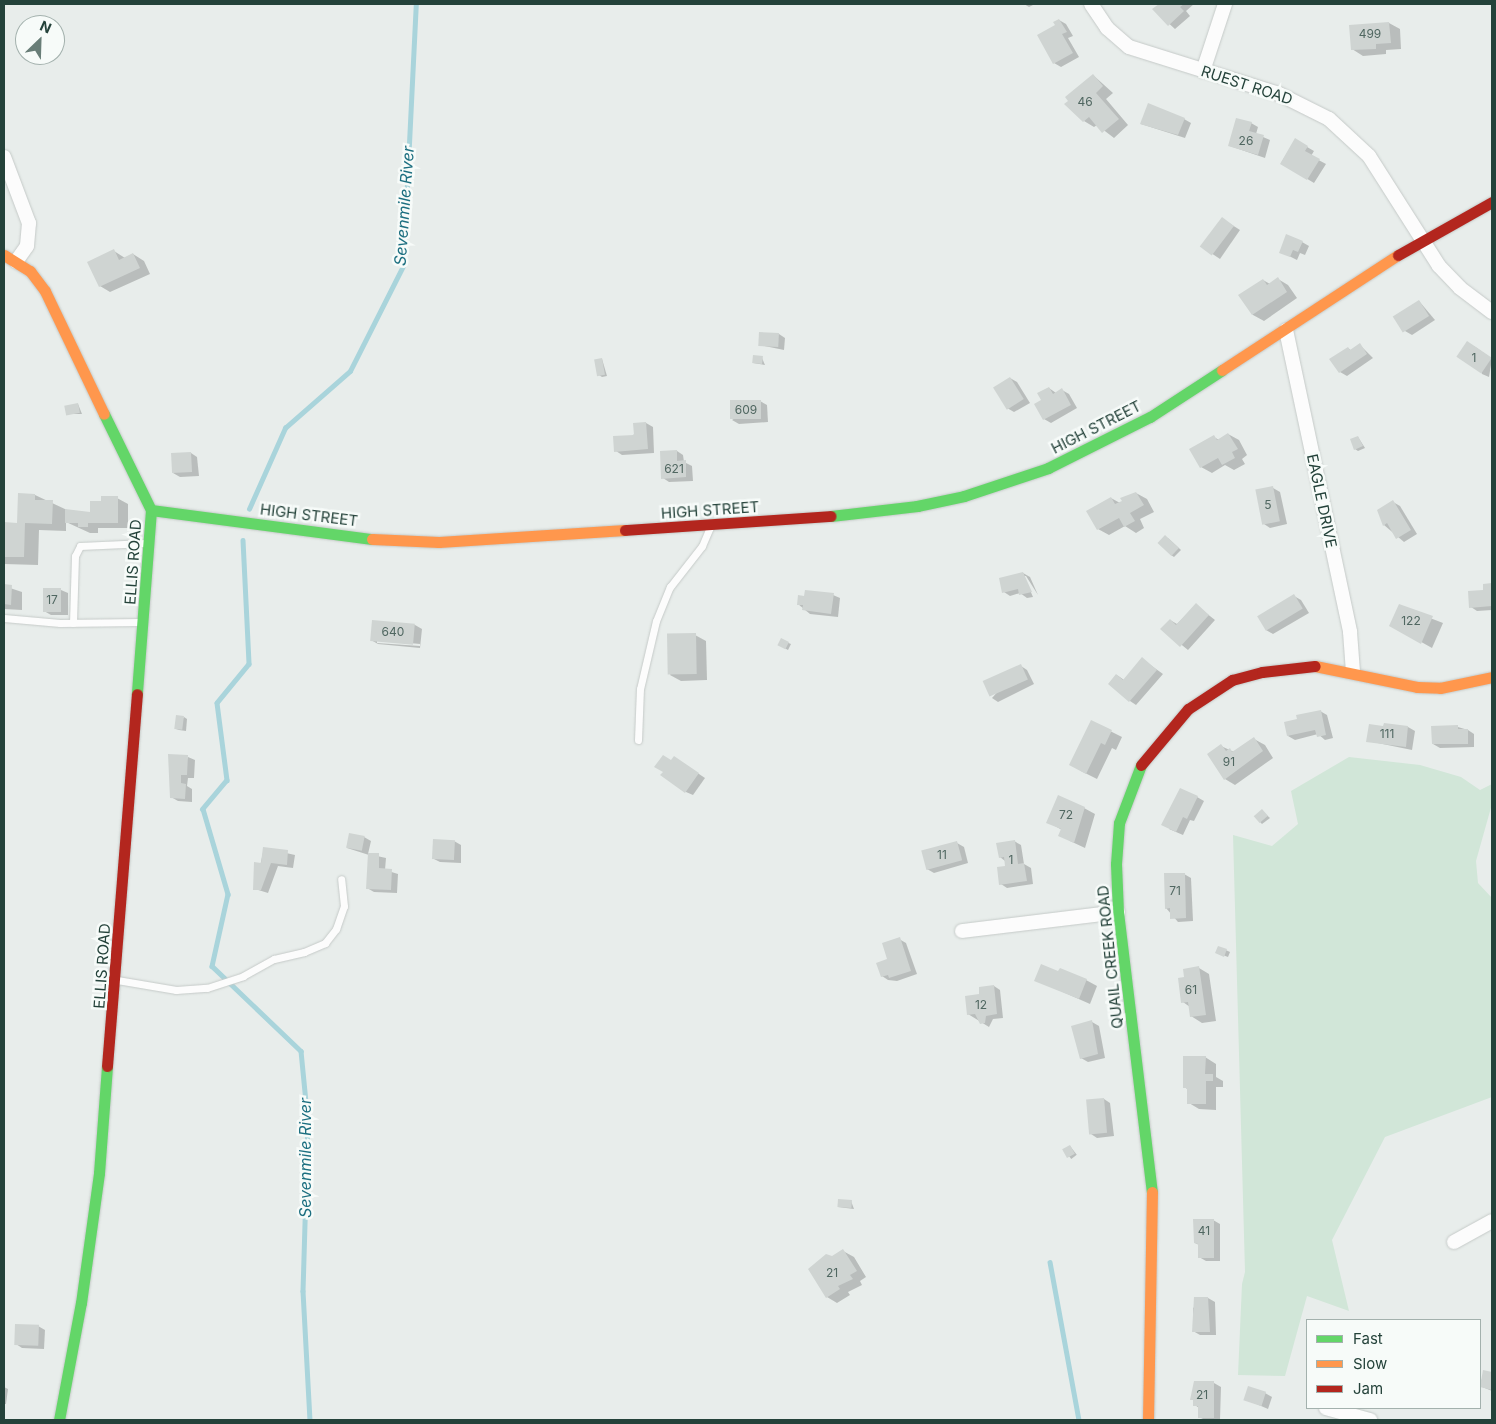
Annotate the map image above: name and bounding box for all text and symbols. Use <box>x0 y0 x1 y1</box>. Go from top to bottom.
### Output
north arrow <box>15 15 65 65</box>
text: N <box>38 17 54 37</box>
house number: 499 <box>1359 27 1381 41</box>
street label: RUEST ROAD <box>1199 62 1295 108</box>
house number: 46 <box>1077 95 1093 109</box>
house number: 26 <box>1239 134 1253 148</box>
water label: Sevenmile River <box>390 145 418 267</box>
house number: 1 <box>1472 351 1476 365</box>
street label: HIGH STREET <box>1048 397 1144 457</box>
house number: 609 <box>735 403 757 417</box>
street label: EAGLE DRIVE <box>1303 452 1341 550</box>
house number: 621 <box>664 462 684 476</box>
street label: HIGH STREET <box>660 498 760 522</box>
house number: 5 <box>1264 498 1272 512</box>
street label: HIGH STREET <box>259 500 359 530</box>
street label: ELLIS ROAD <box>121 519 145 605</box>
house number: 17 <box>46 593 58 607</box>
house number: 122 <box>1401 614 1421 628</box>
house number: 640 <box>382 625 404 639</box>
house number: 111 <box>1380 727 1394 741</box>
house number: 91 <box>1223 755 1235 769</box>
house number: 72 <box>1059 808 1073 822</box>
house number: 11 <box>937 848 947 862</box>
house number: 1 <box>1009 853 1013 867</box>
street label: QUAIL CREEK ROAD <box>1094 884 1126 1030</box>
house number: 71 <box>1169 884 1181 898</box>
street label: ELLIS ROAD <box>90 923 114 1009</box>
house number: 61 <box>1185 983 1197 997</box>
house number: 12 <box>975 998 987 1012</box>
water label: Sevenmile River <box>295 1098 315 1218</box>
house number: 41 <box>1198 1224 1210 1238</box>
house number: 21 <box>826 1266 838 1280</box>
legend <box>1306 1319 1481 1409</box>
text: Fast <box>1353 1329 1383 1348</box>
text: Slow <box>1353 1354 1387 1373</box>
text: Jam <box>1353 1379 1383 1398</box>
house number: 21 <box>1196 1388 1208 1402</box>

